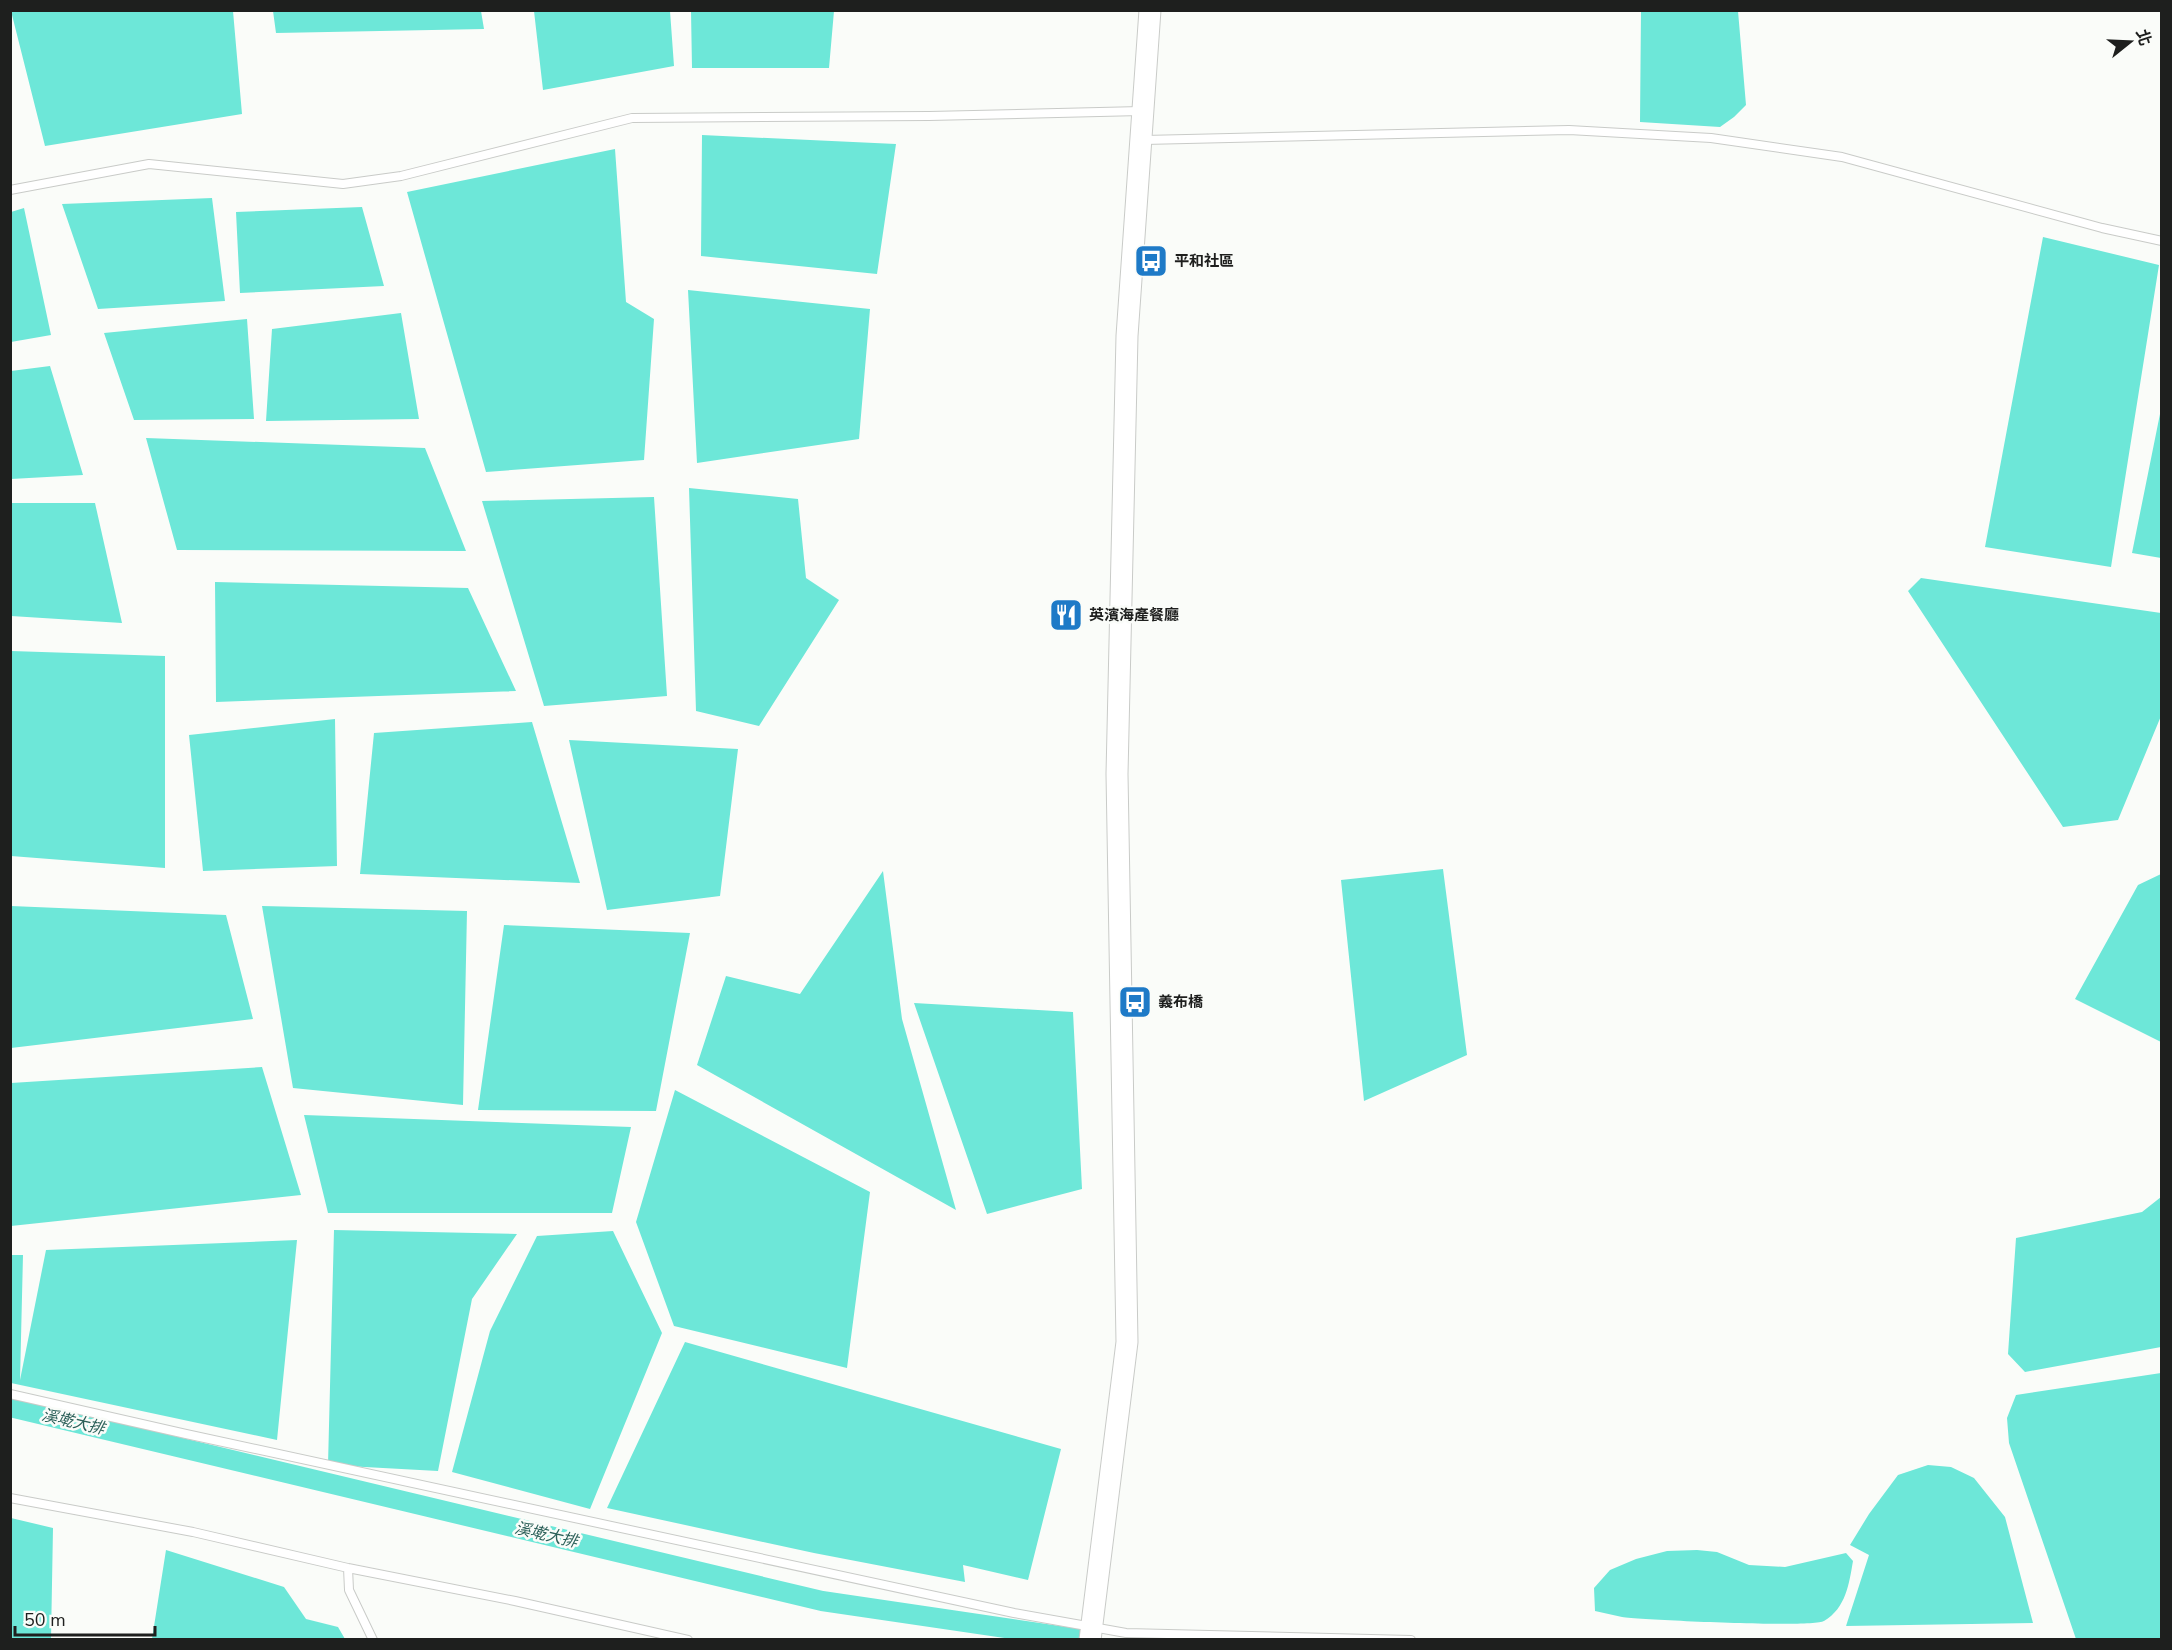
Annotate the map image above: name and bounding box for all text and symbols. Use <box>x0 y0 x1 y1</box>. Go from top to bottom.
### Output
north arrow <box>2100 12 2160 72</box>
text: 北 <box>2130 27 2156 49</box>
bus stop icon: 平和社區 <box>1133 243 1169 279</box>
place label: 平和社區 <box>1174 251 1234 271</box>
restaurant icon: 英濱海產餐廳 <box>1048 597 1084 633</box>
place label: 英濱海產餐廳 <box>1089 605 1179 625</box>
bus stop icon: 義布橋 <box>1117 984 1153 1020</box>
place label: 義布橋 <box>1158 992 1204 1012</box>
water label: 溪墘大排 <box>39 1404 109 1440</box>
water label: 溪墘大排 <box>512 1517 582 1553</box>
scale bar <box>15 1599 154 1637</box>
text: 50 m <box>24 1608 66 1632</box>

